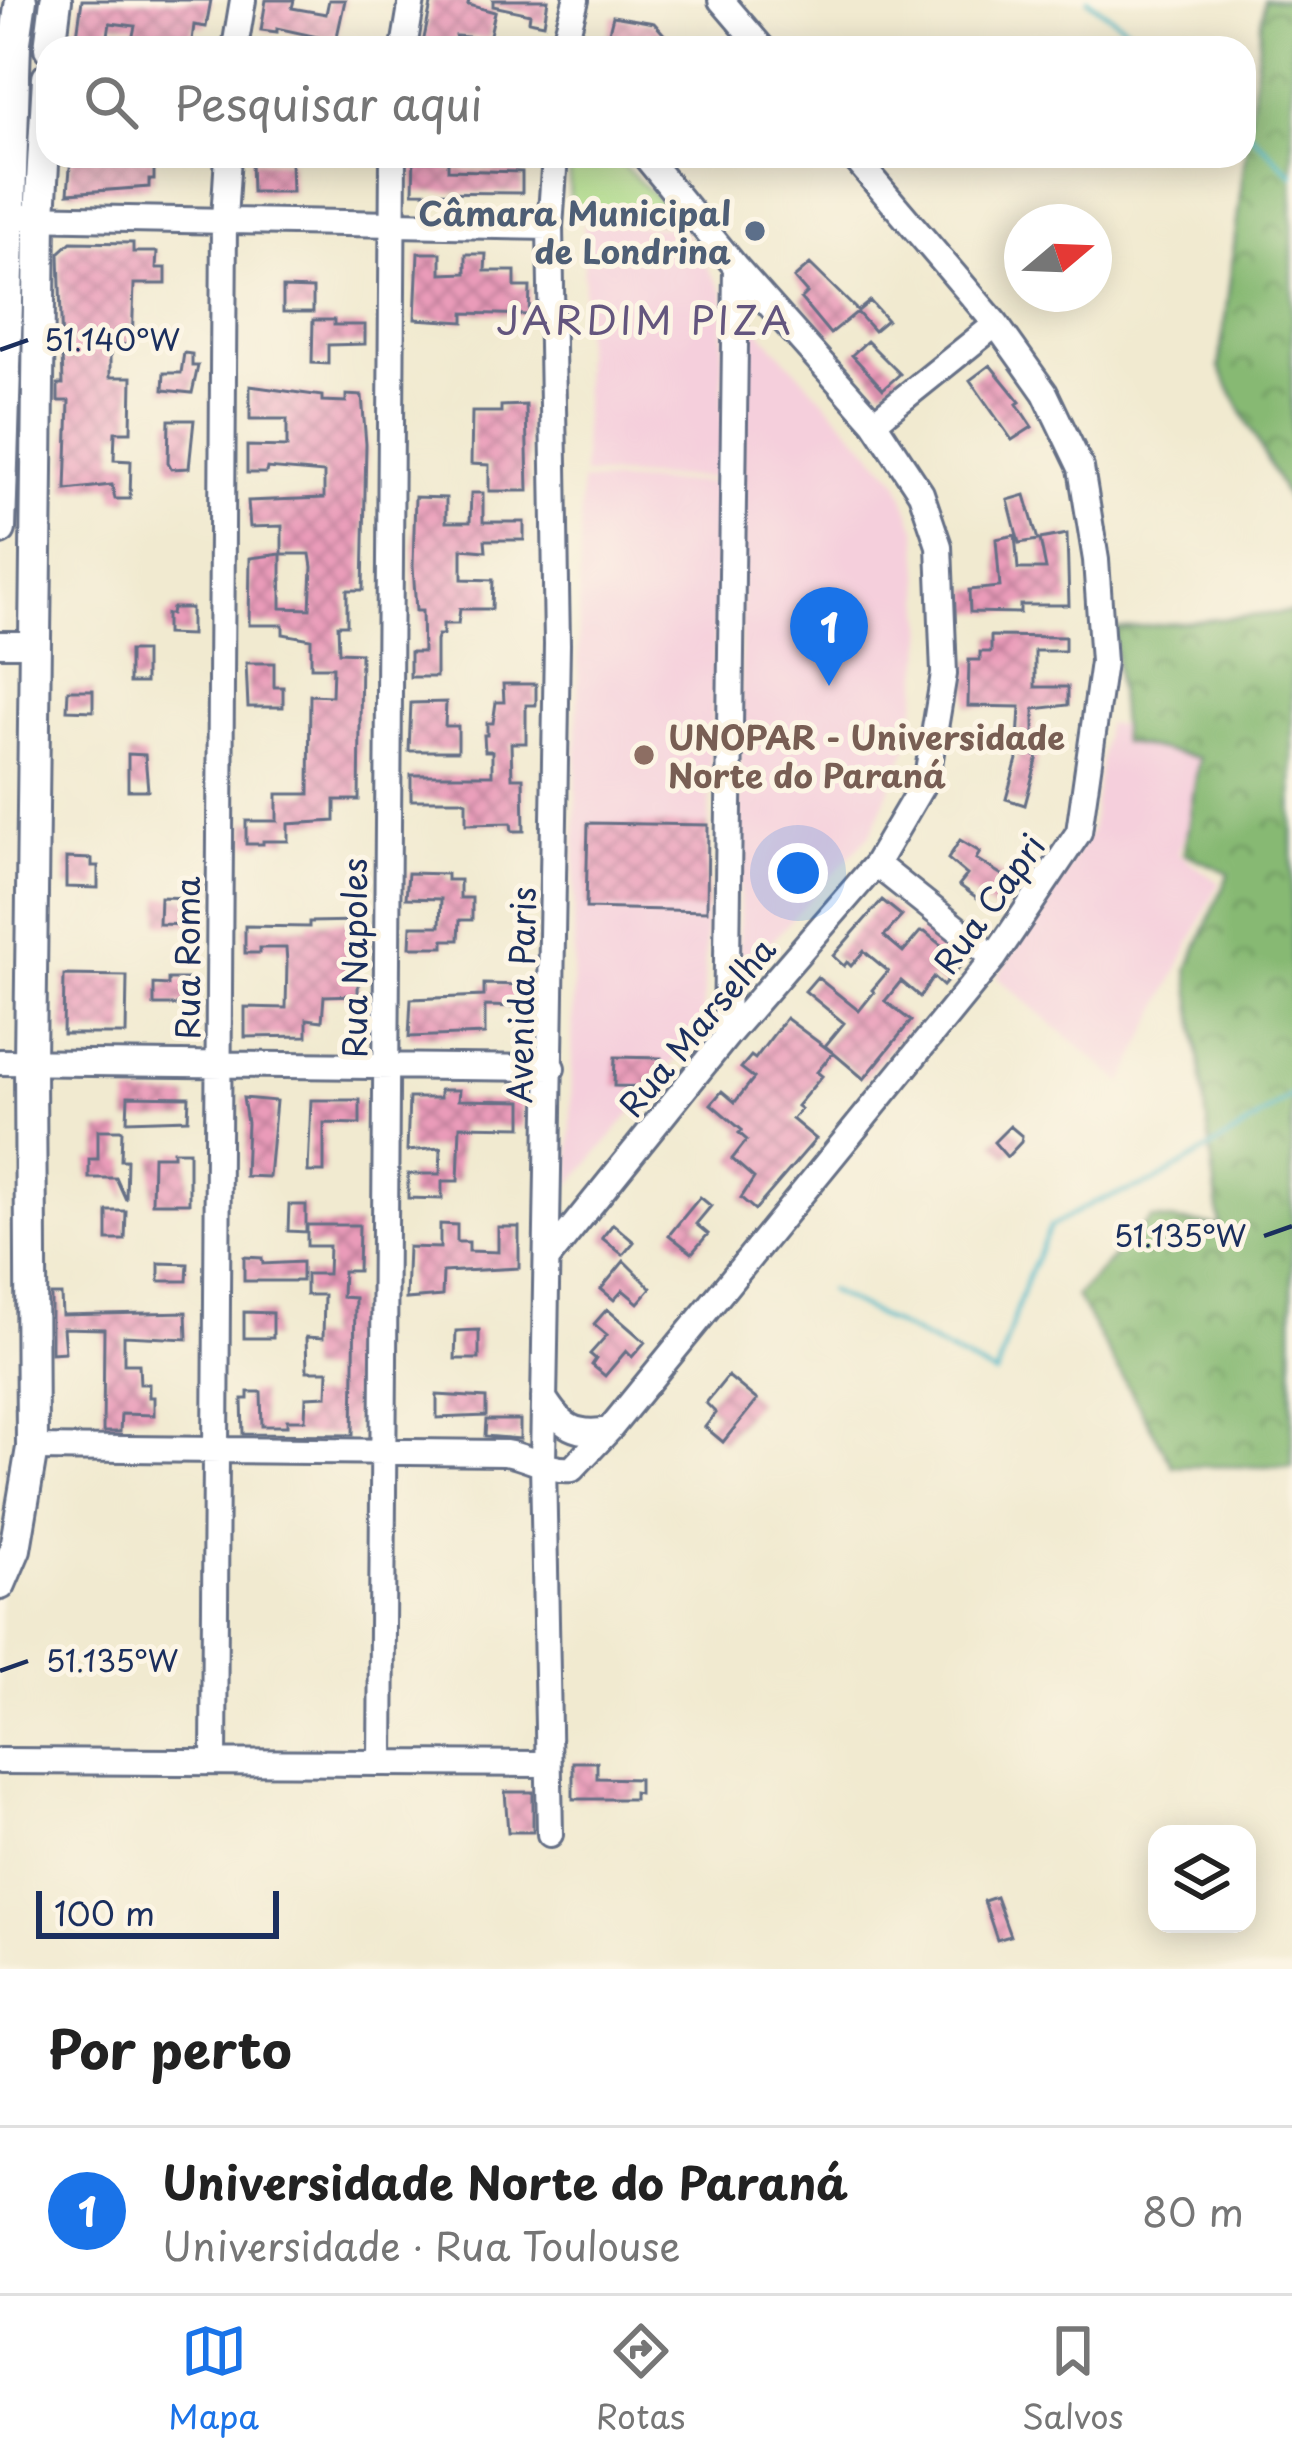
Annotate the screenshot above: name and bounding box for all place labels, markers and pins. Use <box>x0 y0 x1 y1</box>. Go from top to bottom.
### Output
place label: Câmara Municipal de Londrina <box>418 187 731 275</box>
marker: Câmara Municipal de Londrina <box>742 218 768 244</box>
pin: 1 <box>790 587 868 686</box>
place label: UNOPAR - Universidade Norte do Paraná <box>668 711 1065 799</box>
marker: UNOPAR - Universidade Norte do Paraná <box>631 742 657 768</box>

